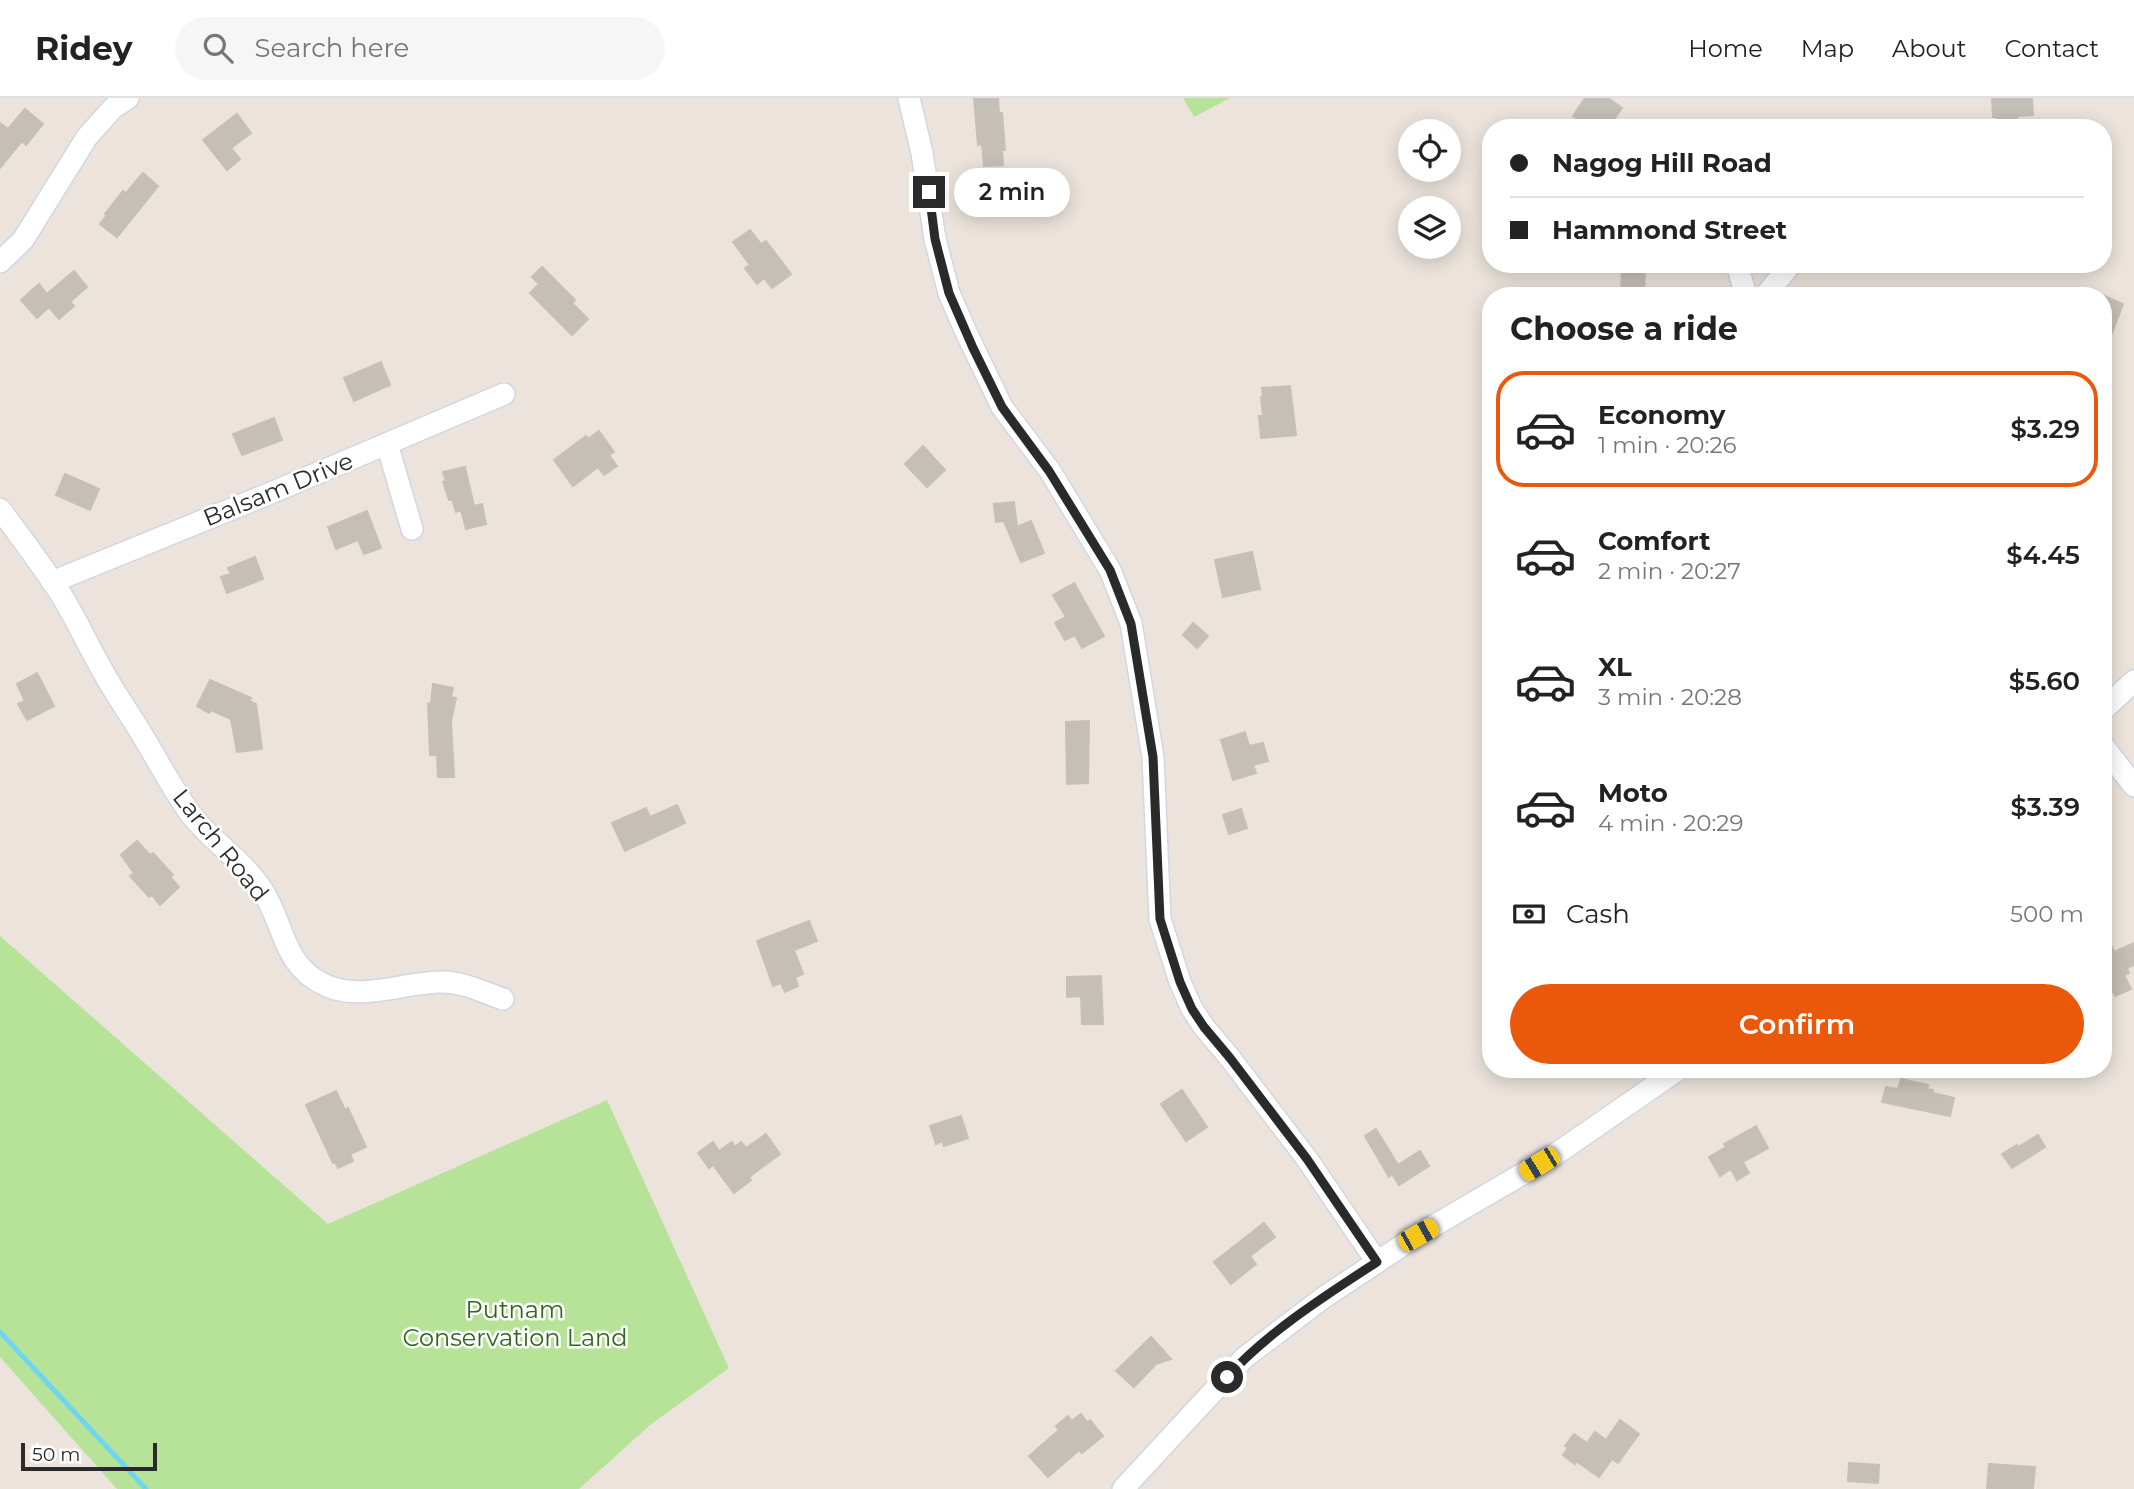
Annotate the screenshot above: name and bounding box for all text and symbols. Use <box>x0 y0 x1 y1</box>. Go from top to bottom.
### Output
search box <box>175 17 665 80</box>
text: Ridey <box>35 28 133 68</box>
icon: search <box>199 29 237 67</box>
text: Search here <box>255 32 409 64</box>
text: Home <box>1688 34 1763 63</box>
text: Map <box>1801 34 1854 63</box>
text: About <box>1892 34 1966 63</box>
text: Contact <box>2004 34 2099 63</box>
map controls <box>1398 119 1461 259</box>
button: locate <box>1398 119 1461 182</box>
text: Nagog Hill Road <box>1552 147 1772 179</box>
callout: 2 min <box>954 168 1069 217</box>
route end <box>913 176 945 208</box>
text: 2 min <box>979 178 1045 206</box>
button: layers <box>1398 196 1461 259</box>
text: Hammond Street <box>1552 214 1787 246</box>
text: Choose a ride <box>1510 309 1738 348</box>
icon: car <box>1514 398 1577 461</box>
text: Economy <box>1598 399 1725 431</box>
text: $3.29 <box>2011 413 2080 445</box>
text: 1 min · 20:26 <box>1598 431 1736 459</box>
street label: Balsam Drive <box>199 446 357 532</box>
icon: car <box>1514 524 1577 587</box>
text: Comfort <box>1598 525 1710 557</box>
text: $4.45 <box>2006 539 2080 571</box>
text: 2 min · 20:27 <box>1598 557 1741 585</box>
icon: car <box>1514 650 1577 713</box>
text: XL <box>1598 651 1632 683</box>
text: $5.60 <box>2009 665 2080 697</box>
text: 3 min · 20:28 <box>1598 683 1742 711</box>
icon: car <box>1514 776 1577 839</box>
text: Moto <box>1598 777 1668 809</box>
street label: Larch Road <box>167 783 275 907</box>
text: $3.39 <box>2011 791 2080 823</box>
text: 4 min · 20:29 <box>1598 809 1743 837</box>
icon: cash <box>1510 895 1548 933</box>
text: Cash <box>1566 898 1630 930</box>
text: 500 m <box>2010 900 2084 928</box>
button: Confirm <box>1510 984 2084 1064</box>
car <box>1516 1144 1563 1184</box>
car <box>1395 1216 1442 1254</box>
park label: Putnam Conservation Land <box>402 1295 628 1352</box>
route start <box>1211 1361 1243 1393</box>
scale bar <box>21 1440 158 1472</box>
text: 50 m <box>32 1443 80 1466</box>

